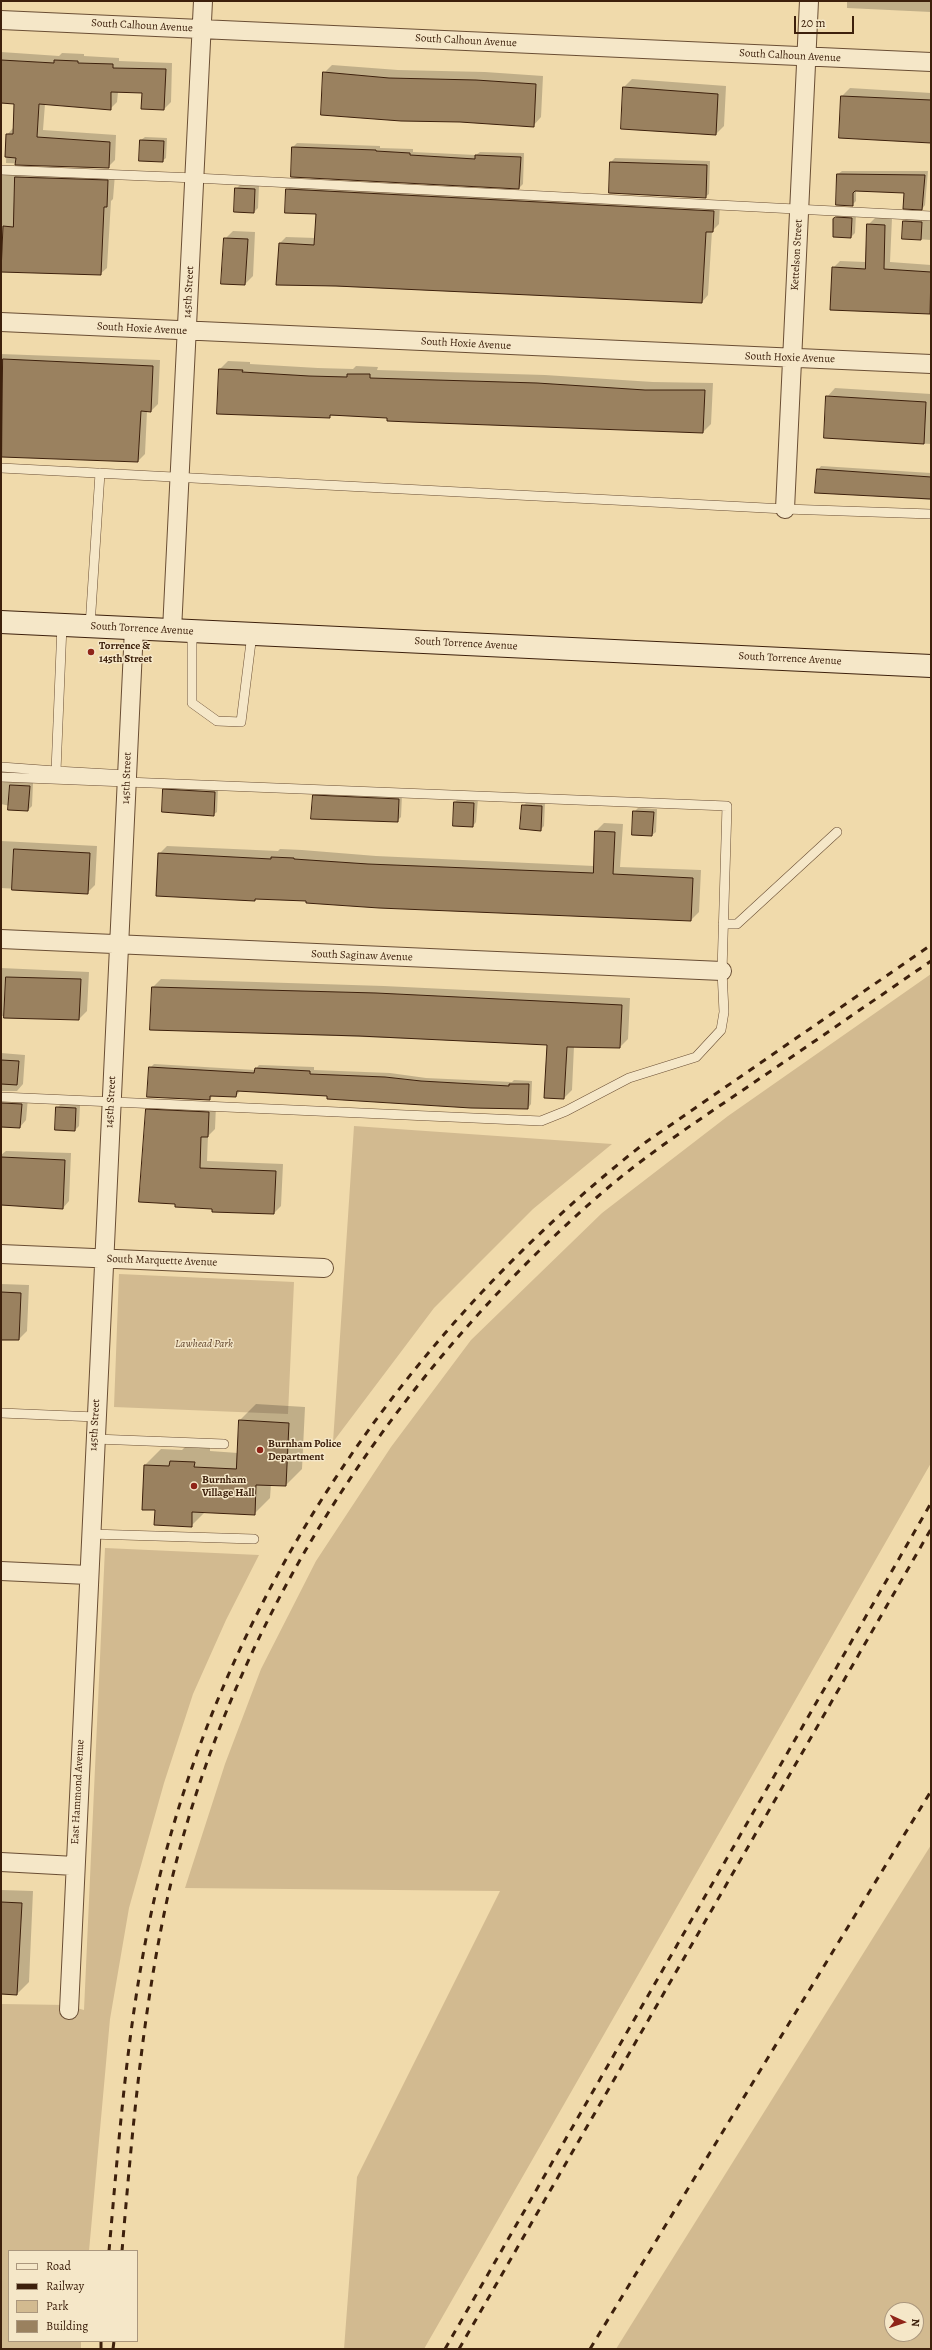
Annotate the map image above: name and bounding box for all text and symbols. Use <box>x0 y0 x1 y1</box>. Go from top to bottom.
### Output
scale bar <box>796 8 856 34</box>
text: 20 m <box>801 15 825 31</box>
street label: South Calhoun Avenue <box>91 17 193 35</box>
street label: South Calhoun Avenue <box>415 32 517 50</box>
street label: South Calhoun Avenue <box>739 47 841 65</box>
street label: Kettelson Street <box>789 219 805 291</box>
street label: 145th Street <box>181 266 197 318</box>
street label: South Hoxie Avenue <box>97 320 187 338</box>
street label: South Hoxie Avenue <box>421 335 511 353</box>
street label: South Hoxie Avenue <box>745 350 835 366</box>
street label: South Torrence Avenue <box>90 620 194 638</box>
street label: South Torrence Avenue <box>414 635 518 653</box>
place label: Torrence & 145th Street <box>99 639 152 665</box>
marker: Torrence & 145th Street <box>86 647 96 657</box>
street label: South Torrence Avenue <box>738 650 842 668</box>
street label: 145th Street <box>119 752 135 804</box>
street label: South Saginaw Avenue <box>311 948 413 964</box>
street label: 145th Street <box>103 1076 119 1128</box>
street label: South Marquette Avenue <box>106 1252 218 1270</box>
park label: Lawhead Park <box>175 1337 233 1351</box>
street label: 145th Street <box>87 1399 103 1451</box>
place label: Burnham Police Department <box>268 1437 341 1463</box>
marker: Burnham Police Department <box>255 1445 265 1455</box>
place label: Burnham Village Hall <box>202 1473 254 1499</box>
marker: Burnham Village Hall <box>189 1481 199 1491</box>
street label: East Hammond Avenue <box>69 1739 87 1845</box>
legend <box>8 2250 138 2342</box>
text: Road <box>46 2258 71 2274</box>
text: Railway <box>46 2278 84 2294</box>
text: Park <box>46 2298 69 2314</box>
north arrow <box>884 2302 924 2342</box>
text: Building <box>46 2318 88 2334</box>
text: N <box>908 2318 923 2327</box>

